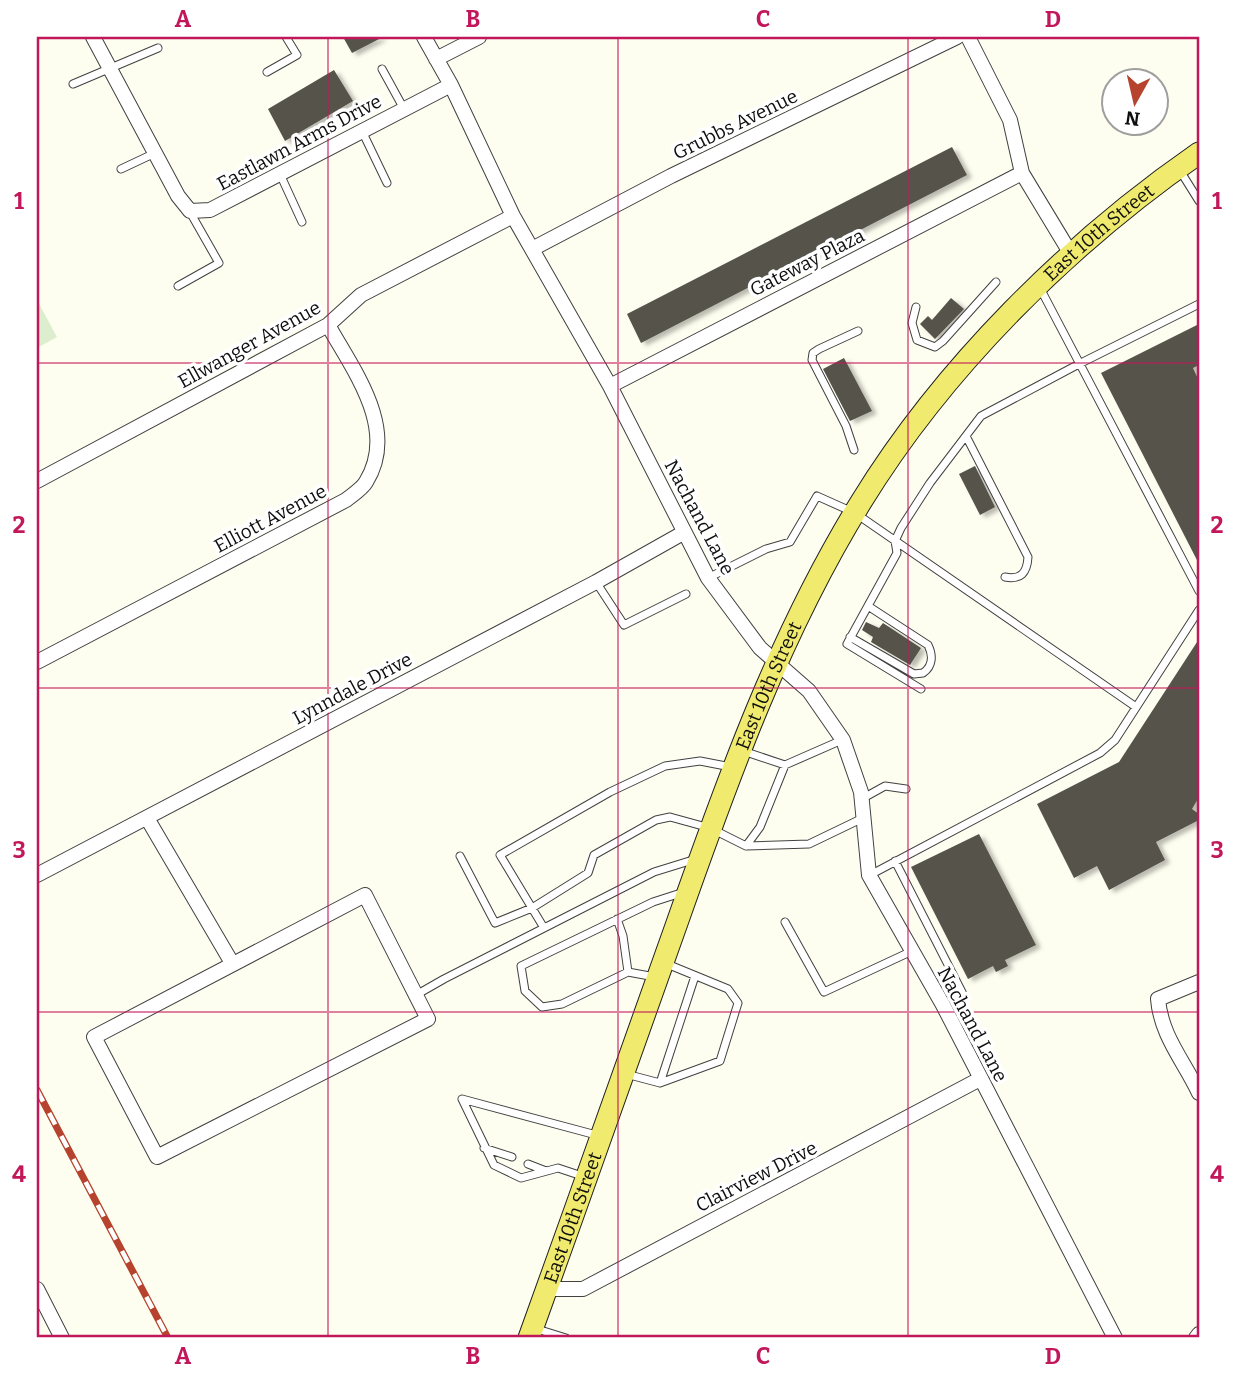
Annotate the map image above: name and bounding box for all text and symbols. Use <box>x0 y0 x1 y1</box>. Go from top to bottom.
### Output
text: A <box>175 5 192 33</box>
text: B <box>466 5 480 33</box>
text: C <box>756 5 770 33</box>
text: D <box>1045 5 1061 33</box>
north arrow <box>1100 66 1170 136</box>
street label: Grubbs Avenue <box>669 84 801 165</box>
street label: Eastlawn Arms Drive <box>213 89 385 195</box>
text: N <box>1124 106 1142 131</box>
street label: East 10th Street <box>1039 179 1158 286</box>
text: 1 <box>14 187 24 215</box>
text: 1 <box>1212 187 1222 215</box>
street label: Gateway Plaza <box>746 223 869 301</box>
street label: Ellwanger Avenue <box>174 296 325 393</box>
street label: Nachand Lane <box>660 456 740 579</box>
street label: Elliott Avenue <box>210 479 330 558</box>
text: 2 <box>13 511 26 539</box>
text: 2 <box>1211 511 1224 539</box>
street label: East 10th Street <box>731 618 806 753</box>
street label: Lynndale Drive <box>289 647 416 729</box>
text: 3 <box>12 836 26 864</box>
text: 3 <box>1210 836 1224 864</box>
street label: Nachand Lane <box>933 963 1013 1086</box>
street label: Clairview Drive <box>692 1136 821 1217</box>
street label: East 10th Street <box>539 1149 607 1286</box>
text: 4 <box>12 1160 26 1188</box>
text: 4 <box>1210 1160 1224 1188</box>
text: A <box>175 1342 192 1370</box>
text: B <box>466 1342 480 1370</box>
text: C <box>756 1342 770 1370</box>
text: D <box>1045 1342 1061 1370</box>

